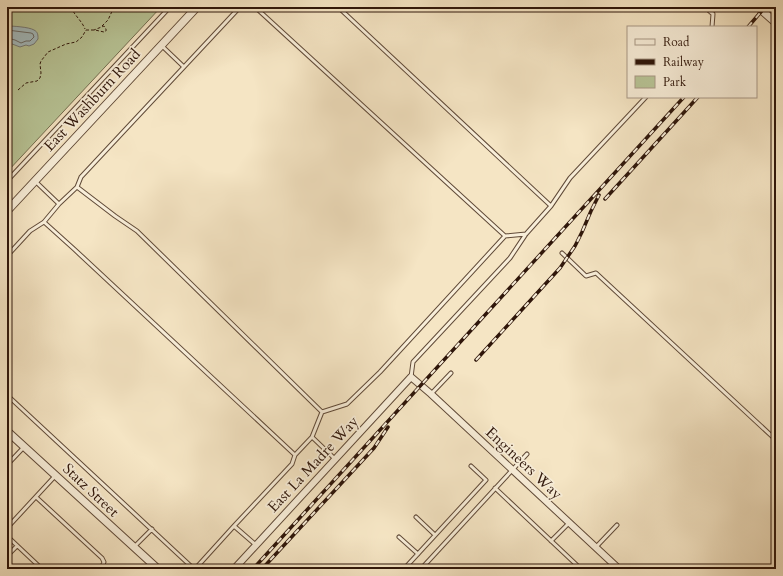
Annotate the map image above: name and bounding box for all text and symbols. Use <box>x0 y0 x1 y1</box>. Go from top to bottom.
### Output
legend <box>627 26 757 98</box>
text: Road <box>663 34 690 50</box>
street label: East Washburn Road <box>39 45 145 155</box>
text: Railway <box>663 54 705 70</box>
text: Park <box>663 74 687 90</box>
street label: East La Madre Way <box>263 411 363 517</box>
street label: Engineers Way <box>481 422 567 504</box>
street label: Statz Street <box>58 459 124 521</box>

